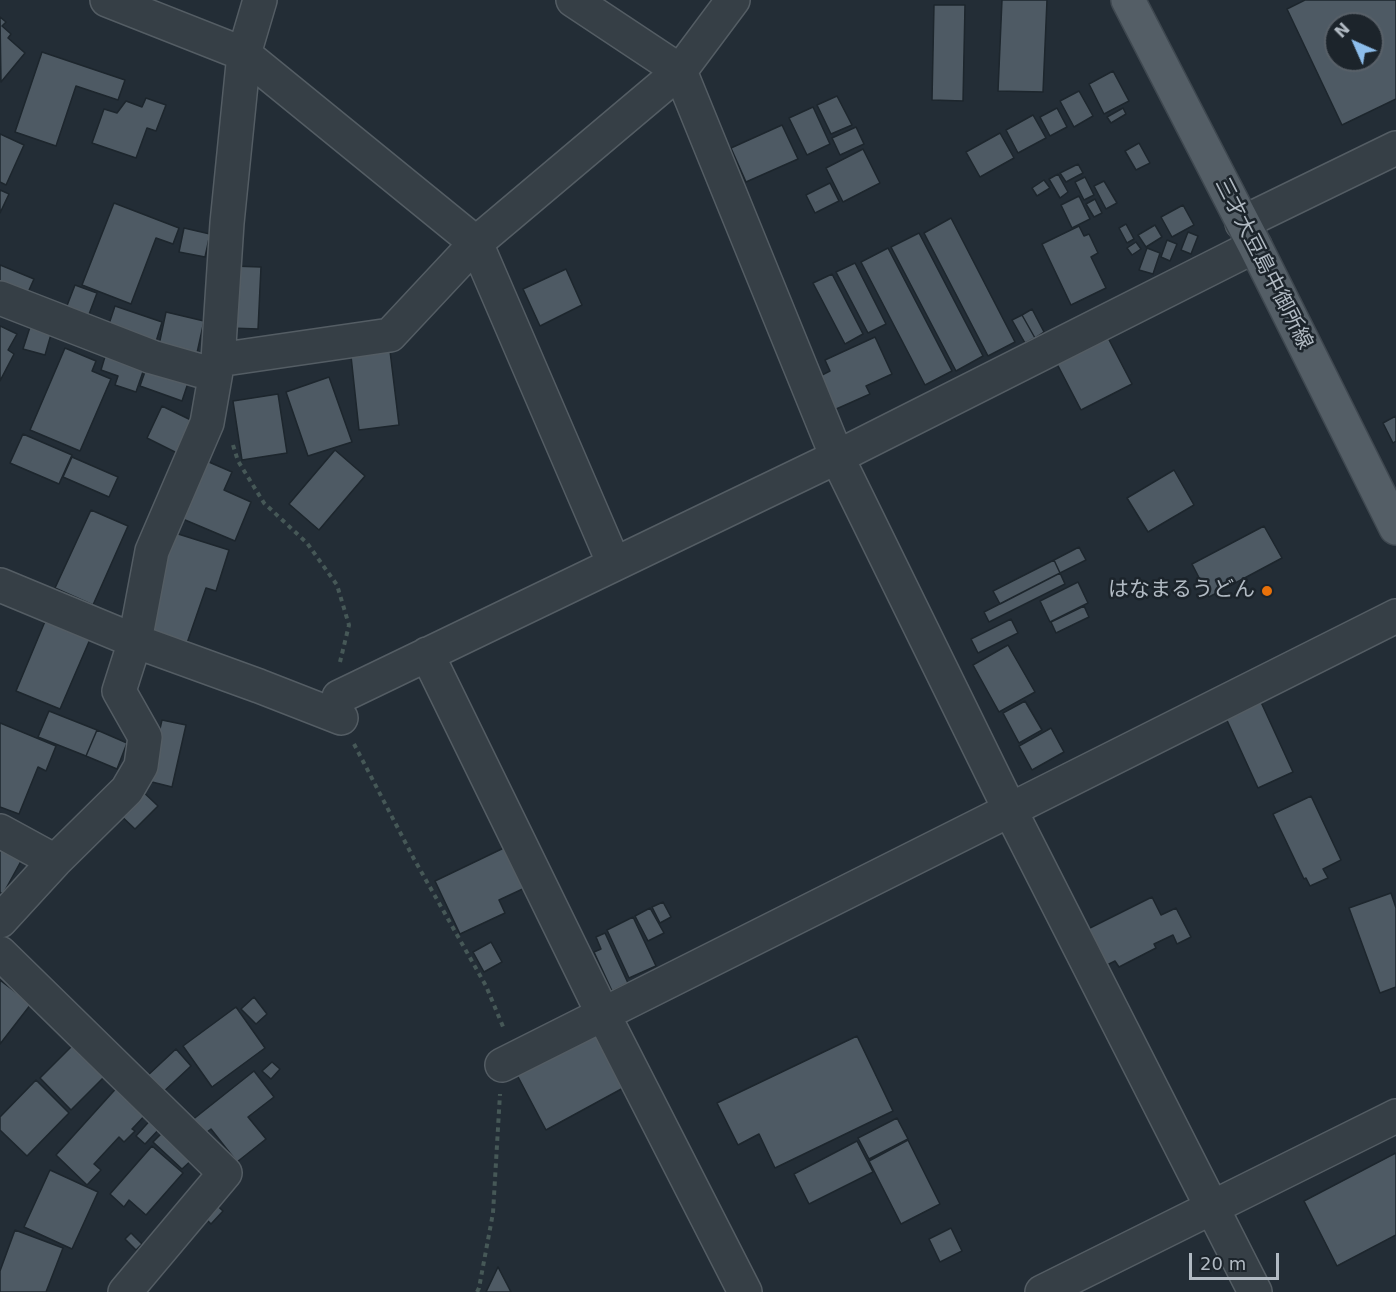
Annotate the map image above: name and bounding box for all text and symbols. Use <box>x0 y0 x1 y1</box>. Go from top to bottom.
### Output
north arrow <box>1324 12 1384 72</box>
text: N <box>1331 19 1354 42</box>
street label: 三才大豆島中御所線 <box>1209 174 1317 354</box>
place label: はなまるうどん <box>1108 578 1255 604</box>
marker: はなまるうどん <box>1260 584 1274 598</box>
scale bar <box>1192 1241 1282 1279</box>
text: 20 m <box>1200 1253 1246 1274</box>

